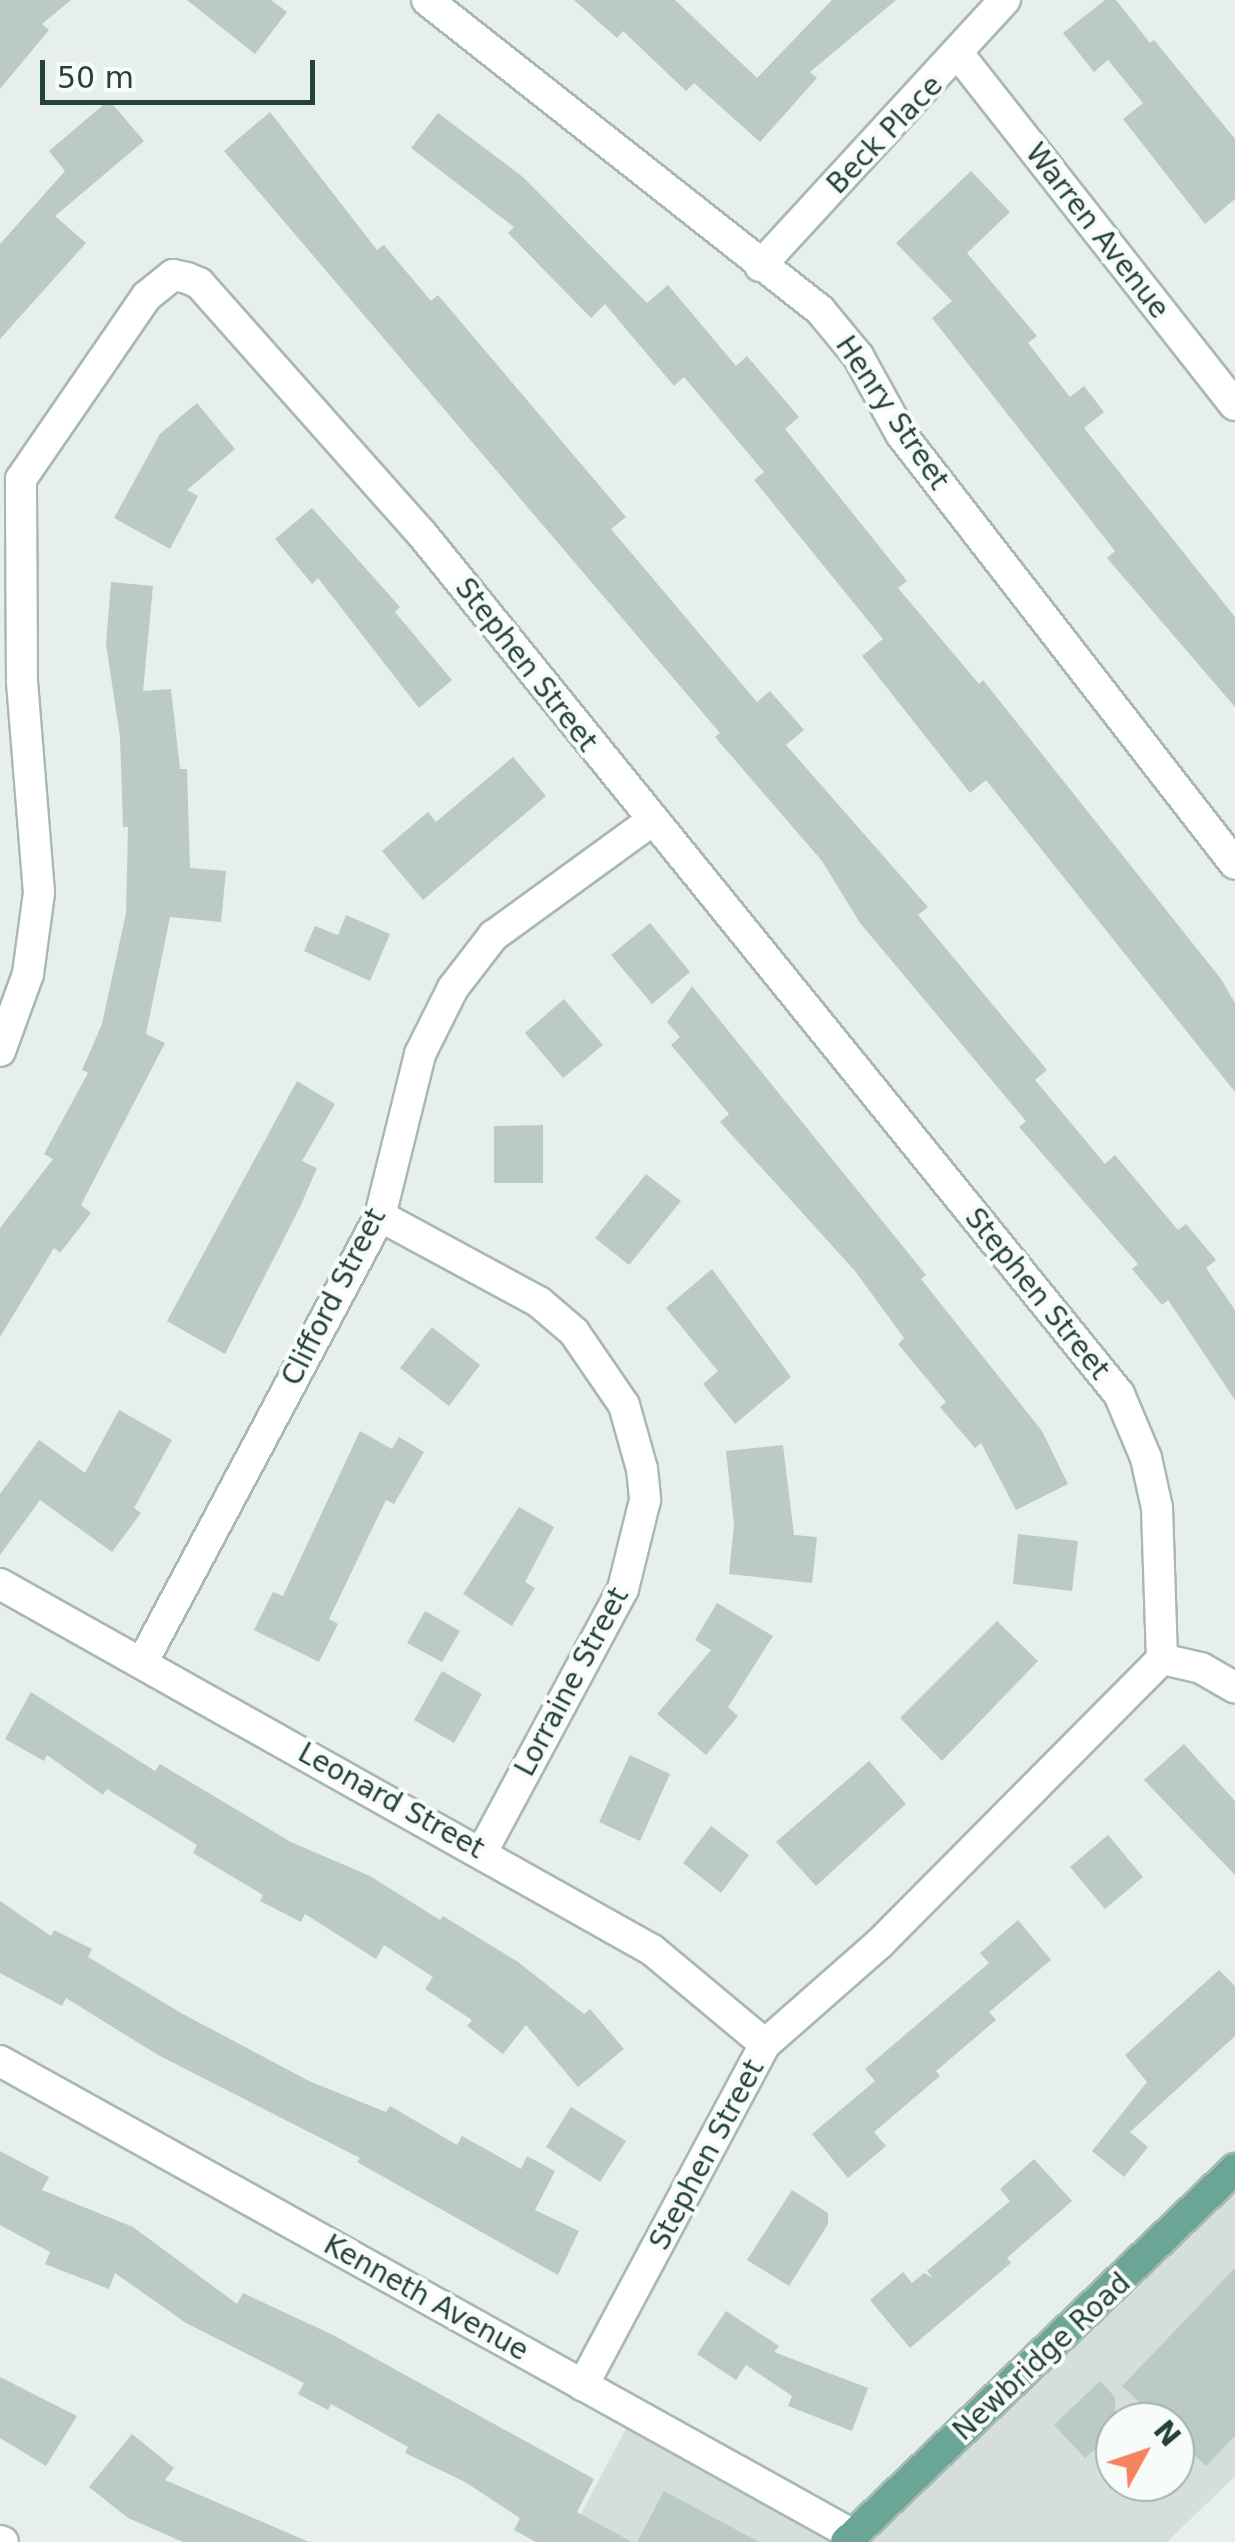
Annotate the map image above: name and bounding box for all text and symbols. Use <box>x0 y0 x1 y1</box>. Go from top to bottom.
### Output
scale bar <box>45 40 320 102</box>
text: 50 m <box>57 60 134 95</box>
street label: Beck Place <box>820 69 950 201</box>
street label: Warren Avenue <box>1018 137 1176 325</box>
street label: Henry Street <box>828 330 956 496</box>
street label: Stephen Street <box>448 572 604 758</box>
street label: Stephen Street <box>958 1202 1116 1386</box>
street label: Clifford Street <box>275 1203 393 1391</box>
street label: Lorraine Street <box>508 1582 636 1782</box>
street label: Leonard Street <box>292 1736 490 1866</box>
street label: Stephen Street <box>643 2054 771 2256</box>
street label: Kenneth Avenue <box>318 2228 534 2368</box>
street label: Newbridge Road <box>946 2266 1138 2448</box>
north arrow <box>1095 2402 1195 2502</box>
text: N <box>1147 2414 1187 2453</box>

